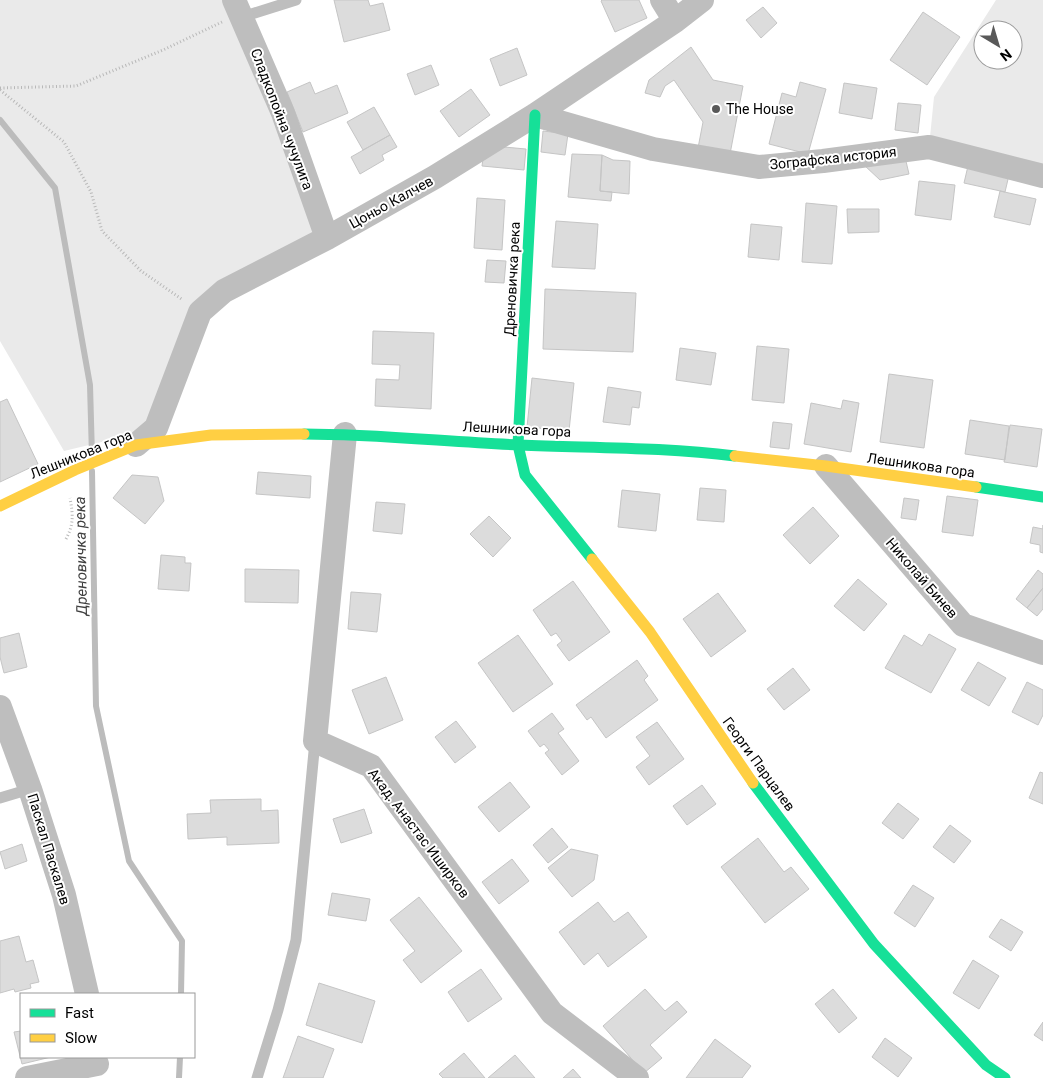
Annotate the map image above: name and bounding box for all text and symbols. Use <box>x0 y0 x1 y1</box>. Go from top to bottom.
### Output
north arrow <box>973 20 1023 70</box>
street label: Сладкопойна чучулига <box>248 46 316 192</box>
text: N <box>997 46 1015 65</box>
place label: The House <box>726 101 793 117</box>
marker: The House <box>710 103 722 115</box>
street label: Зографска история <box>769 143 897 173</box>
street label: Цоньо Калчев <box>346 172 436 232</box>
street label: Дреновичка река <box>501 221 523 337</box>
street label: Лешникова гора <box>462 418 572 440</box>
street label: Лешникова гора <box>28 426 134 482</box>
street label: Лешникова гора <box>866 450 976 480</box>
water label: Дреновичка река <box>71 496 91 617</box>
street label: Николай Бинев <box>883 535 961 621</box>
street label: Георги Парцалев <box>720 714 798 814</box>
street label: Акад. Анастас Иширков <box>365 765 473 901</box>
street label: Паскал Паскалев <box>24 792 74 906</box>
legend <box>20 993 195 1058</box>
text: Fast <box>65 1004 94 1022</box>
text: Slow <box>65 1029 97 1047</box>

